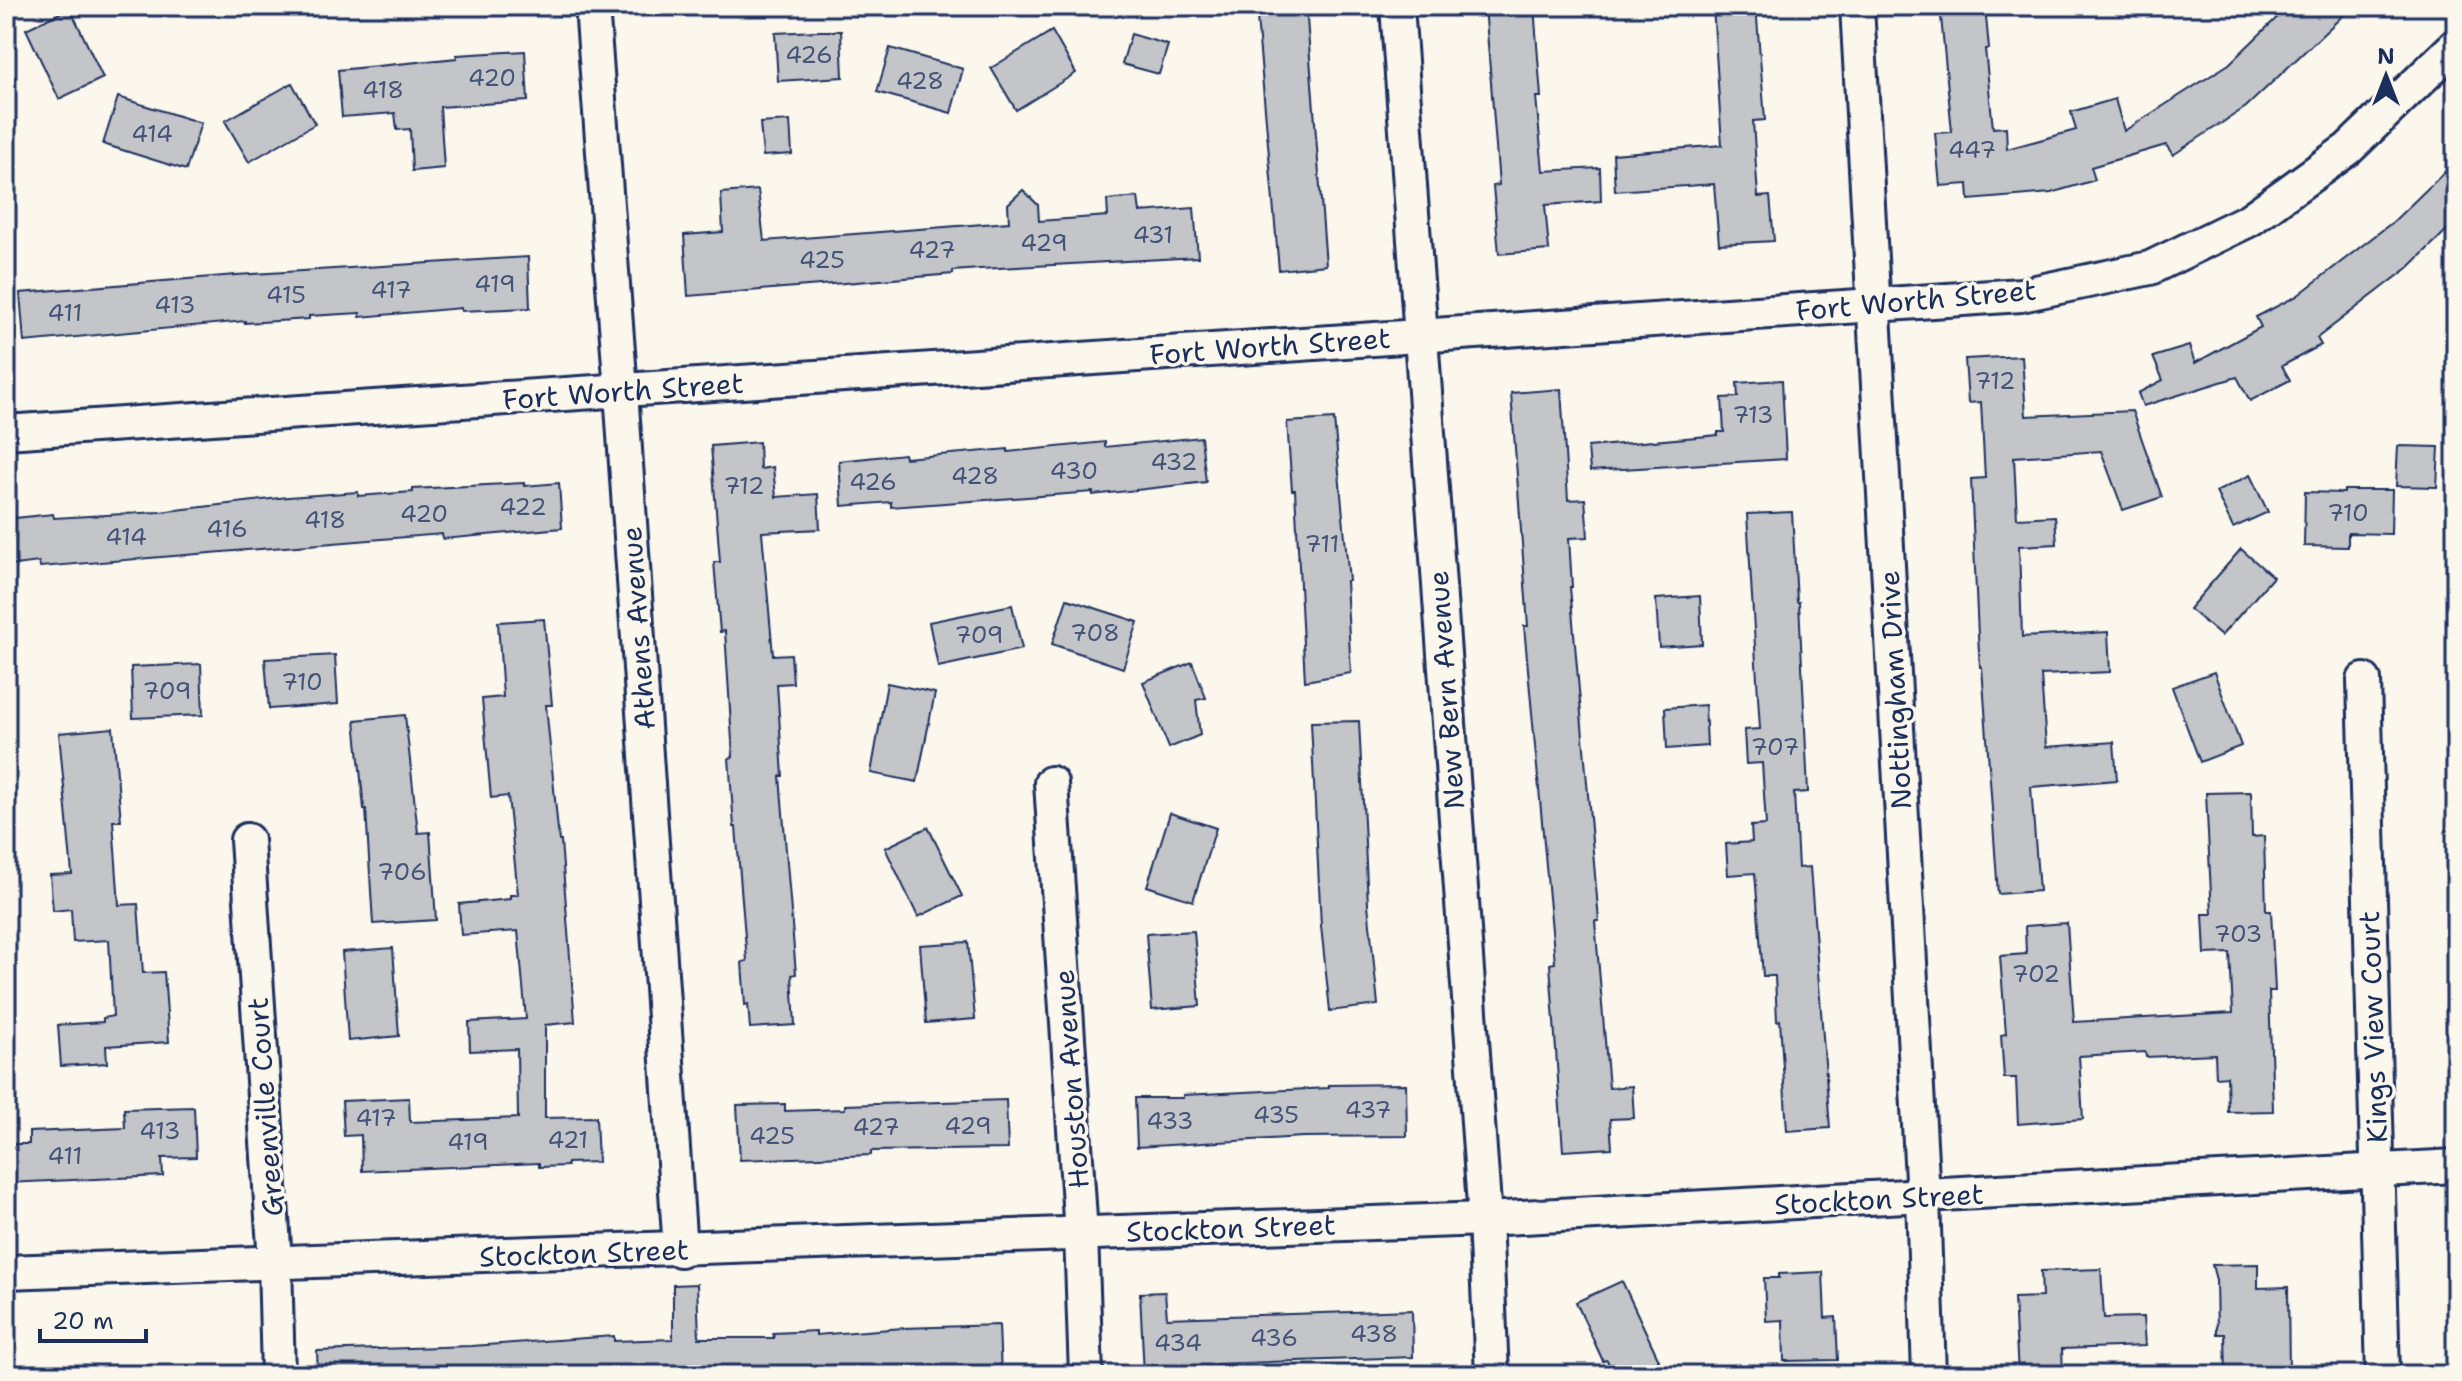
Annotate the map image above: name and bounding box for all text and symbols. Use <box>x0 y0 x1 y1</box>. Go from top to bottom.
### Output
north arrow <box>2346 36 2426 116</box>
house number: 426 <box>785 39 833 71</box>
text: N <box>2377 42 2395 71</box>
house number: 420 <box>468 62 516 94</box>
house number: 428 <box>896 65 944 97</box>
house number: 418 <box>362 74 404 106</box>
house number: 414 <box>131 118 173 150</box>
house number: 447 <box>1948 134 1996 166</box>
house number: 431 <box>1133 219 1173 251</box>
house number: 429 <box>1020 227 1068 259</box>
house number: 427 <box>908 234 956 266</box>
house number: 425 <box>799 244 845 276</box>
house number: 419 <box>474 268 516 300</box>
street label: Fort Worth Street <box>1794 271 2038 329</box>
house number: 417 <box>370 274 412 306</box>
house number: 415 <box>266 279 306 311</box>
house number: 413 <box>154 289 196 321</box>
house number: 411 <box>48 297 82 329</box>
street label: Fort Worth Street <box>1148 319 1392 373</box>
street label: Fort Worth Street <box>501 364 745 418</box>
house number: 712 <box>1974 365 2016 397</box>
house number: 713 <box>1732 399 1774 431</box>
house number: 432 <box>1150 446 1198 478</box>
house number: 430 <box>1050 455 1098 487</box>
house number: 428 <box>951 460 999 492</box>
house number: 426 <box>849 466 897 498</box>
house number: 712 <box>723 470 765 502</box>
house number: 422 <box>499 491 547 523</box>
house number: 710 <box>2327 497 2369 529</box>
house number: 420 <box>400 498 448 530</box>
house number: 418 <box>304 504 346 536</box>
house number: 416 <box>206 513 248 545</box>
house number: 414 <box>105 521 147 553</box>
street label: Athens Avenue <box>612 525 664 731</box>
house number: 711 <box>1305 528 1339 560</box>
street label: New Bern Avenue <box>1419 569 1473 811</box>
street label: Nottingham Drive <box>1870 569 1920 811</box>
house number: 708 <box>1070 617 1120 649</box>
house number: 709 <box>954 619 1004 651</box>
house number: 710 <box>281 666 323 698</box>
house number: 709 <box>142 675 192 707</box>
house number: 707 <box>1751 731 1799 763</box>
house number: 706 <box>377 856 427 888</box>
street label: Kings View Court <box>2350 910 2396 1144</box>
house number: 703 <box>2214 918 2262 950</box>
house number: 702 <box>2012 958 2060 990</box>
street label: Houston Avenue <box>1044 968 1098 1190</box>
street label: Greenville Court <box>238 996 292 1218</box>
house number: 437 <box>1345 1094 1391 1126</box>
house number: 435 <box>1253 1099 1299 1131</box>
house number: 417 <box>355 1102 397 1134</box>
house number: 433 <box>1146 1105 1194 1137</box>
house number: 429 <box>944 1110 992 1142</box>
house number: 427 <box>852 1111 900 1143</box>
house number: 413 <box>139 1115 181 1147</box>
house number: 425 <box>749 1120 795 1152</box>
house number: 421 <box>548 1124 588 1156</box>
house number: 419 <box>447 1126 489 1158</box>
house number: 411 <box>48 1140 82 1172</box>
street label: Stockton Street <box>1773 1175 1985 1223</box>
street label: Stockton Street <box>1125 1205 1337 1251</box>
street label: Stockton Street <box>478 1230 690 1276</box>
scale bar <box>40 1293 146 1343</box>
text: 20 m <box>52 1305 114 1337</box>
house number: 438 <box>1350 1318 1398 1350</box>
house number: 436 <box>1250 1322 1298 1354</box>
house number: 434 <box>1154 1327 1202 1359</box>

